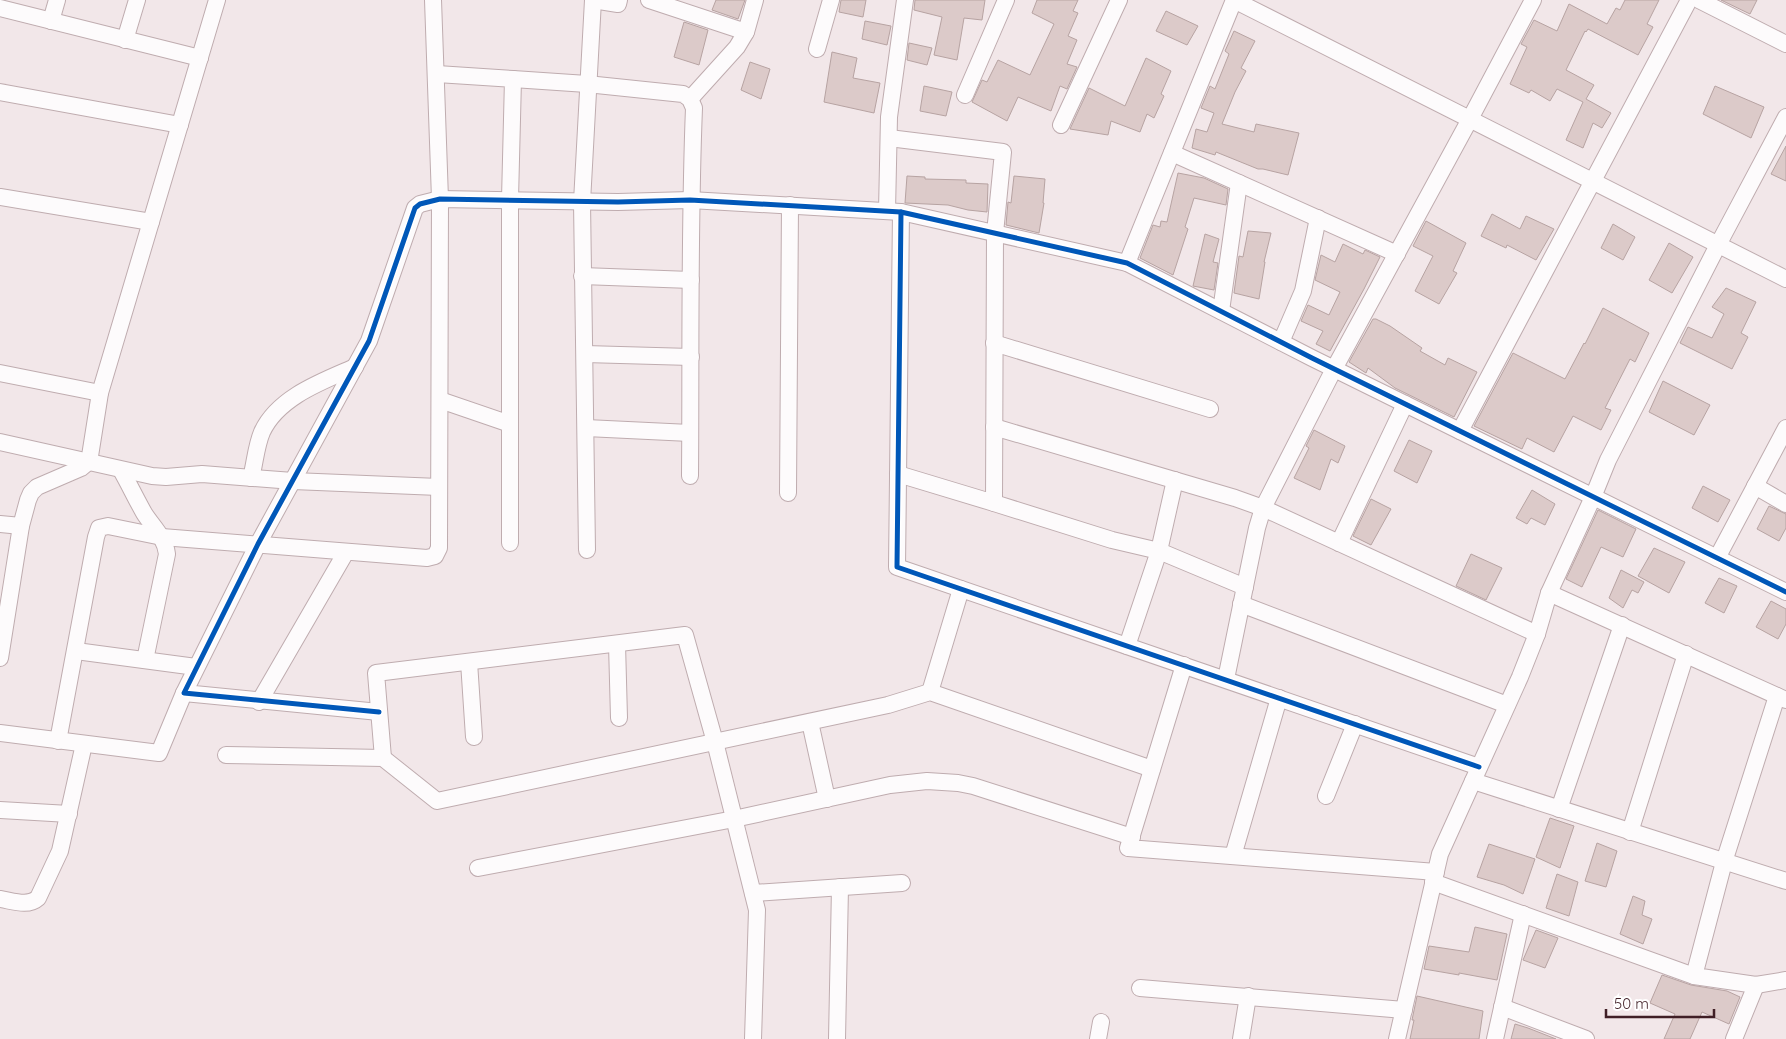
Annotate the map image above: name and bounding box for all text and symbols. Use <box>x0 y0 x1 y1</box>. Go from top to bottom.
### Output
scale bar <box>1606 986 1714 1018</box>
text: 50 m <box>1614 994 1649 1013</box>

